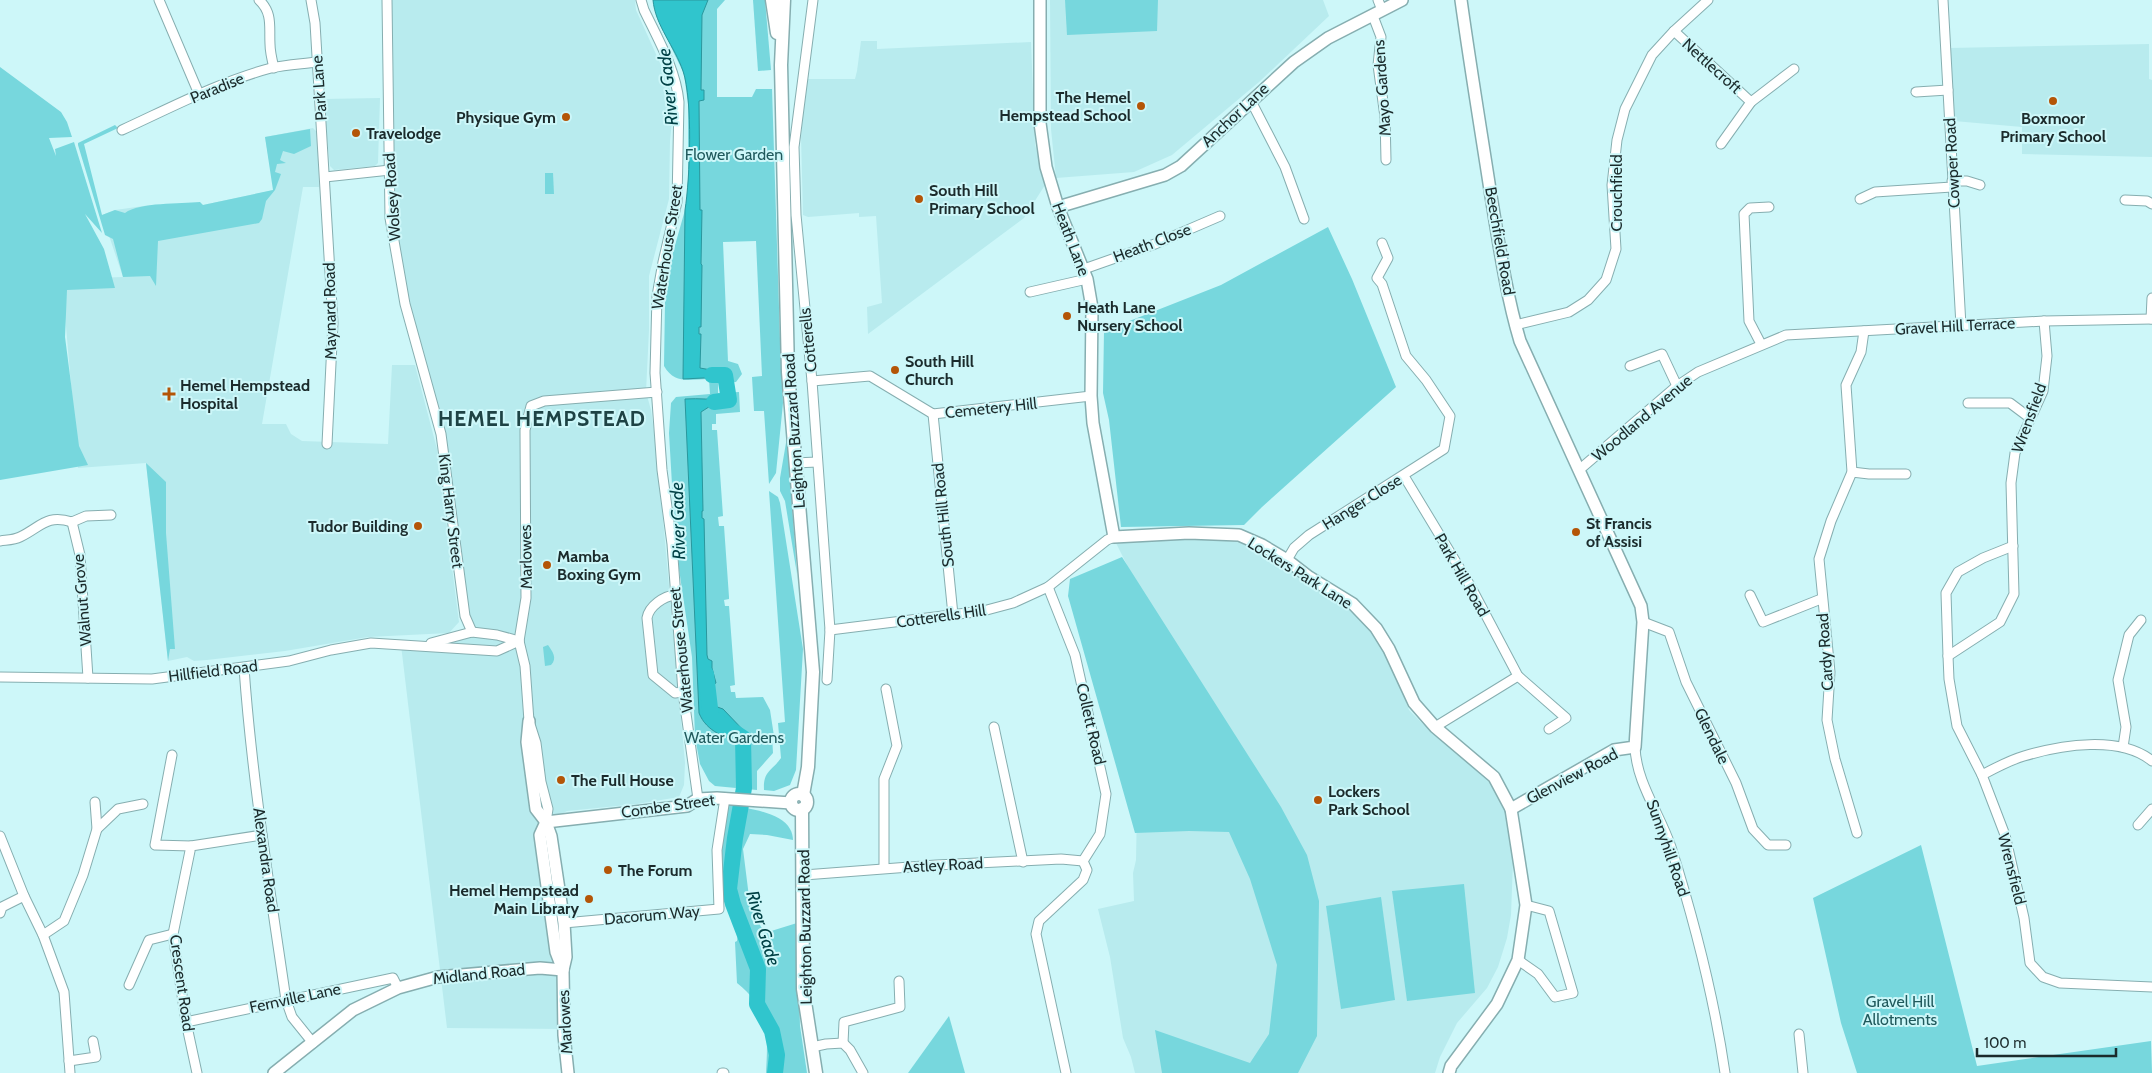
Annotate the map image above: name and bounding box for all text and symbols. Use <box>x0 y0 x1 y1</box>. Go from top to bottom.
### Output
street label: Nettlecroft <box>1678 34 1746 98</box>
street label: Mayo Gardens <box>1369 39 1395 137</box>
water label: River Gade <box>653 47 683 127</box>
street label: Park Lane <box>307 55 331 121</box>
street label: Paradise <box>187 69 247 107</box>
street label: Anchor Lane <box>1197 79 1273 151</box>
place label: The Hemel Hempstead School <box>999 88 1131 125</box>
marker: Boxmoor Primary School <box>2047 95 2059 107</box>
marker: The Hemel Hempstead School <box>1135 100 1147 112</box>
place label: Physique Gym <box>456 108 556 127</box>
place label: Boxmoor Primary School <box>2000 109 2106 146</box>
marker: Physique Gym <box>560 111 572 123</box>
street label: Cowper Road <box>1940 117 1964 209</box>
place label: Travelodge <box>366 124 441 143</box>
marker: Travelodge <box>350 127 362 139</box>
park label: Flower Garden <box>685 145 783 164</box>
street label: Wolsey Road <box>379 152 405 242</box>
street label: Crouchfield <box>1607 154 1626 232</box>
place label: South Hill Primary School <box>929 181 1035 218</box>
street label: Waterhouse Street <box>648 183 686 311</box>
street label: Beechfield Road <box>1481 185 1519 297</box>
marker: South Hill Primary School <box>913 193 925 205</box>
street label: Heath Lane <box>1048 200 1094 278</box>
street label: Heath Close <box>1110 220 1194 266</box>
street label: Maynard Road <box>320 262 340 360</box>
place label: Heath Lane Nursery School <box>1077 298 1183 335</box>
street label: Cotterells <box>795 307 821 373</box>
marker: Heath Lane Nursery School <box>1061 310 1073 322</box>
street label: Gravel Hill Terrace <box>1894 313 2016 339</box>
place label: South Hill Church <box>905 352 974 389</box>
street label: Leighton Buzzard Road <box>779 353 809 509</box>
marker: South Hill Church <box>889 364 901 376</box>
street label: Woodland Avenue <box>1588 371 1696 465</box>
place label: Hemel Hempstead Hospital <box>180 376 310 413</box>
street label: Wrensfield <box>2008 381 2050 455</box>
marker: Hemel Hempstead Hospital <box>162 387 176 401</box>
street label: Cemetery Hill <box>944 394 1038 422</box>
district label: HEMEL HEMPSTEAD <box>438 406 646 431</box>
street label: King Harry Street <box>435 453 468 570</box>
street label: South Hill Road <box>928 462 958 568</box>
street label: Hanger Close <box>1319 470 1405 534</box>
water label: River Gade <box>666 482 690 560</box>
place label: St Francis of Assisi <box>1586 514 1652 551</box>
place label: Tudor Building <box>308 517 408 536</box>
marker: Tudor Building <box>412 520 424 532</box>
street label: Marlowes <box>516 524 536 589</box>
marker: St Francis of Assisi <box>1570 526 1582 538</box>
street label: Park Hill Road <box>1431 530 1493 620</box>
street label: Lockers Park Lane <box>1244 533 1356 613</box>
place label: Mamba Boxing Gym <box>557 547 641 584</box>
street label: Walnut Grove <box>69 553 95 647</box>
marker: Mamba Boxing Gym <box>541 559 553 571</box>
street label: Waterhouse Street <box>665 586 697 714</box>
street label: Cotterells Hill <box>895 600 987 632</box>
street label: Cardy Road <box>1813 613 1837 691</box>
street label: Hillfield Road <box>167 656 259 686</box>
street label: Collett Road <box>1072 681 1110 767</box>
street label: Glendale <box>1690 705 1734 767</box>
park label: Water Gardens <box>684 728 784 747</box>
street label: Glenview Road <box>1523 744 1621 808</box>
place label: The Full House <box>571 771 674 790</box>
marker: The Full House <box>555 774 567 786</box>
place label: Lockers Park School <box>1328 782 1410 819</box>
street label: Combe Street <box>620 790 717 822</box>
marker: Lockers Park School <box>1312 794 1324 806</box>
street label: Sunnyhill Road <box>1643 797 1693 899</box>
street label: Alexandra Road <box>249 806 283 914</box>
street label: Wrensfield <box>1994 831 2030 907</box>
street label: Leighton Buzzard Road <box>794 849 816 1005</box>
street label: Astley Road <box>903 853 983 877</box>
place label: The Forum <box>618 861 693 880</box>
marker: The Forum <box>602 864 614 876</box>
place label: Hemel Hempstead Main Library <box>449 881 579 918</box>
water label: River Gade <box>741 888 785 968</box>
marker: Hemel Hempstead Main Library <box>583 893 595 905</box>
street label: Dacorum Way <box>603 901 701 929</box>
street label: Crescent Road <box>166 934 198 1032</box>
street label: Midland Road <box>432 960 526 988</box>
street label: Fernville Lane <box>248 979 342 1017</box>
street label: Marlowes <box>554 989 576 1055</box>
park label: Gravel Hill Allotments <box>1863 992 1938 1029</box>
scale bar <box>1977 1026 2116 1058</box>
text: 100 m <box>1984 1034 2026 1052</box>

